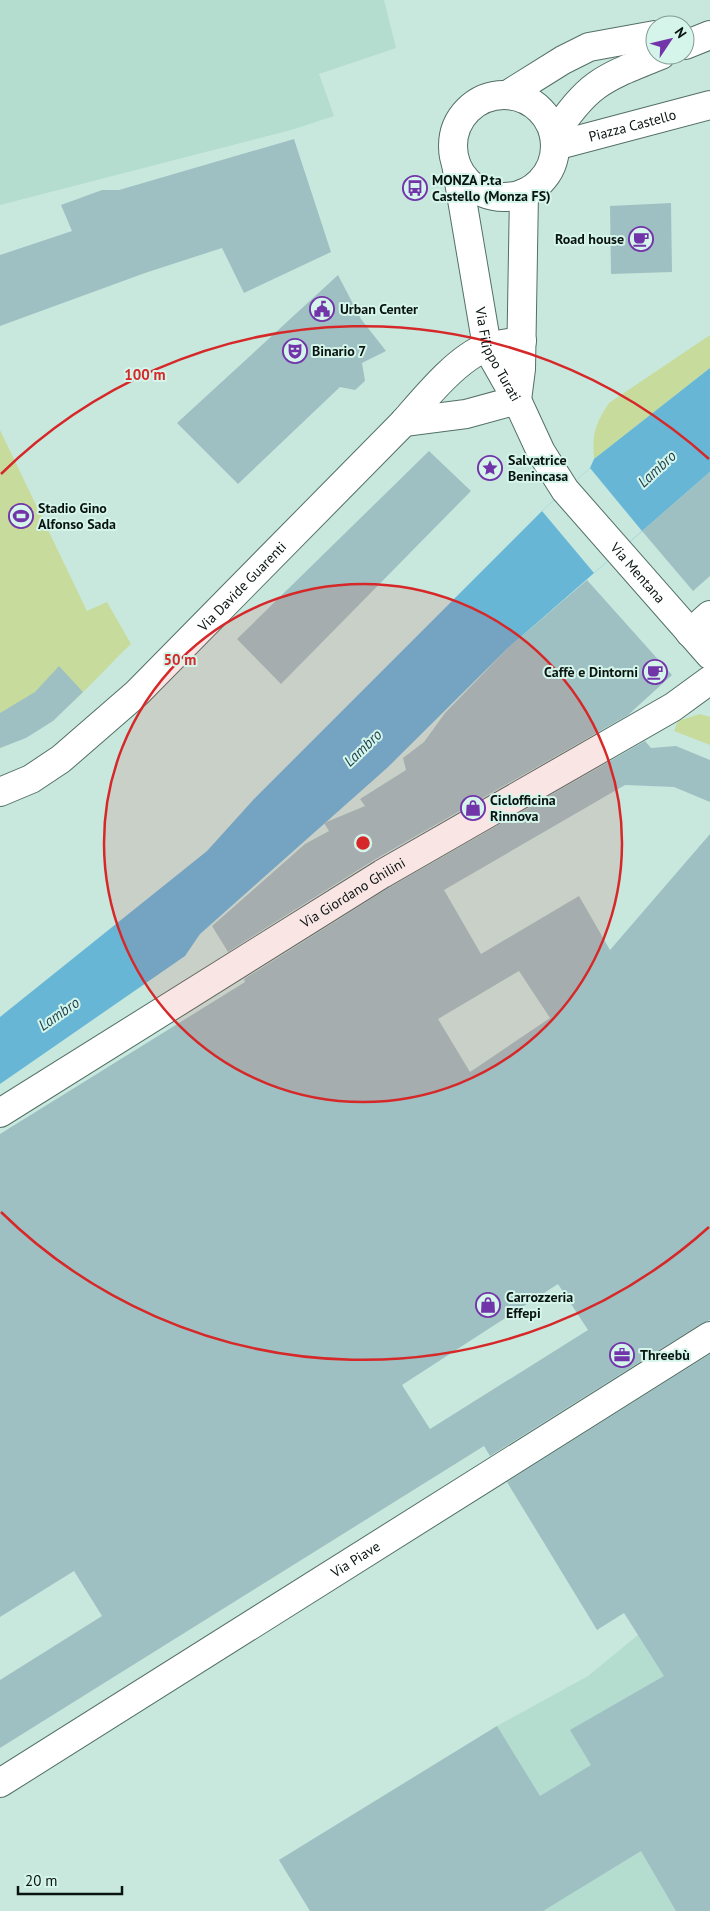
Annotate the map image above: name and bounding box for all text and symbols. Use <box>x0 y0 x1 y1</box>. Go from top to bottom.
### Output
north arrow <box>645 15 695 65</box>
text: N <box>671 24 691 41</box>
street label: Piazza Castello <box>587 105 678 146</box>
place label: MONZA P.ta Castello (Monza FS) <box>432 171 551 205</box>
bus stop icon: MONZA P.ta Castello (Monza FS) <box>402 175 428 201</box>
cafe icon: Road house <box>628 226 654 252</box>
place label: Road house <box>555 230 624 248</box>
public building icon: Urban Center <box>309 296 335 322</box>
place label: Urban Center <box>340 300 418 318</box>
street label: Via Filippo Turati <box>471 305 525 405</box>
theatre icon: Binario 7 <box>282 338 308 364</box>
place label: Binario 7 <box>312 342 366 360</box>
text: 100 m <box>124 365 166 384</box>
water label: Lambro <box>633 446 680 491</box>
place label: Salvatrice Benincasa <box>508 451 568 485</box>
place icon: Salvatrice Benincasa <box>477 455 503 481</box>
place label: Stadio Gino Alfonso Sada <box>38 499 116 533</box>
sports icon: Stadio Gino Alfonso Sada <box>8 503 34 529</box>
street label: Via Davide Guarenti <box>193 538 290 636</box>
street label: Via Mentana <box>606 538 669 607</box>
text: 50 m <box>164 650 196 669</box>
cafe icon: Caffè e Dintorni <box>642 659 668 685</box>
place label: Caffè e Dintorni <box>544 663 638 681</box>
water label: Lambro <box>340 725 386 770</box>
place label: Ciclofficina Rinnova <box>490 791 556 825</box>
shop icon: Ciclofficina Rinnova <box>460 795 486 821</box>
centre of rings <box>354 834 372 852</box>
street label: Via Giordano Ghilini <box>296 854 408 932</box>
water label: Lambro <box>35 993 83 1035</box>
place label: Carrozzeria Effepi <box>506 1288 573 1322</box>
shop icon: Carrozzeria Effepi <box>475 1292 501 1318</box>
office icon: Threebù <box>609 1342 635 1368</box>
place label: Threebù <box>640 1346 690 1364</box>
street label: Via Piave <box>327 1537 383 1582</box>
scale bar <box>18 1864 121 1896</box>
text: 20 m <box>25 1871 58 1890</box>

